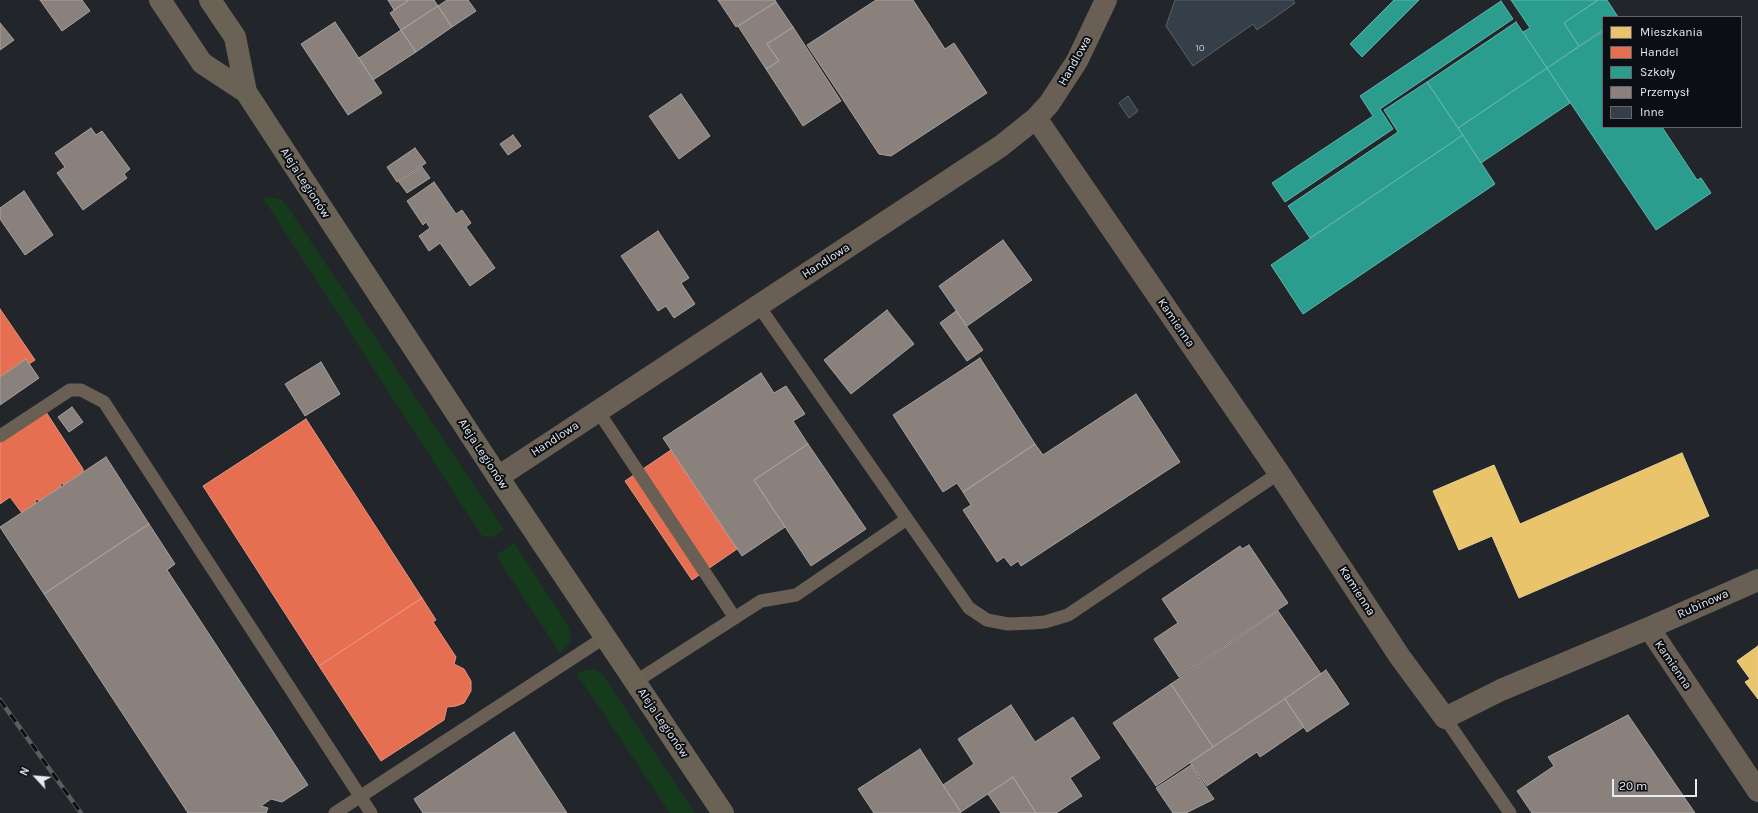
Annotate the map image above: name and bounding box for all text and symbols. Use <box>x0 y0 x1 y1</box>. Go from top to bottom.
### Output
legend <box>1602 16 1742 128</box>
text: Mieszkania <box>1640 25 1703 39</box>
street label: Handlowa <box>1056 34 1094 88</box>
house number: 10 <box>1195 42 1205 54</box>
text: Handel <box>1640 45 1679 59</box>
text: Szkoły <box>1640 65 1675 79</box>
text: Przemysł <box>1640 85 1689 99</box>
text: Inne <box>1640 105 1664 119</box>
street label: Aleja Legionów <box>277 145 333 221</box>
street label: Handlowa <box>799 240 853 282</box>
street label: Kamienna <box>1154 296 1198 350</box>
street label: Aleja Legionów <box>455 416 511 492</box>
street label: Handlowa <box>528 418 582 460</box>
street label: Kamienna <box>1336 564 1378 618</box>
street label: Rubinowa <box>1675 586 1731 622</box>
street label: Kamienna <box>1651 638 1695 692</box>
street label: Aleja Legionów <box>634 685 692 761</box>
north arrow <box>16 757 56 797</box>
text: N <box>17 765 32 778</box>
scale bar <box>1614 771 1699 797</box>
text: 20 m <box>1619 779 1647 793</box>

